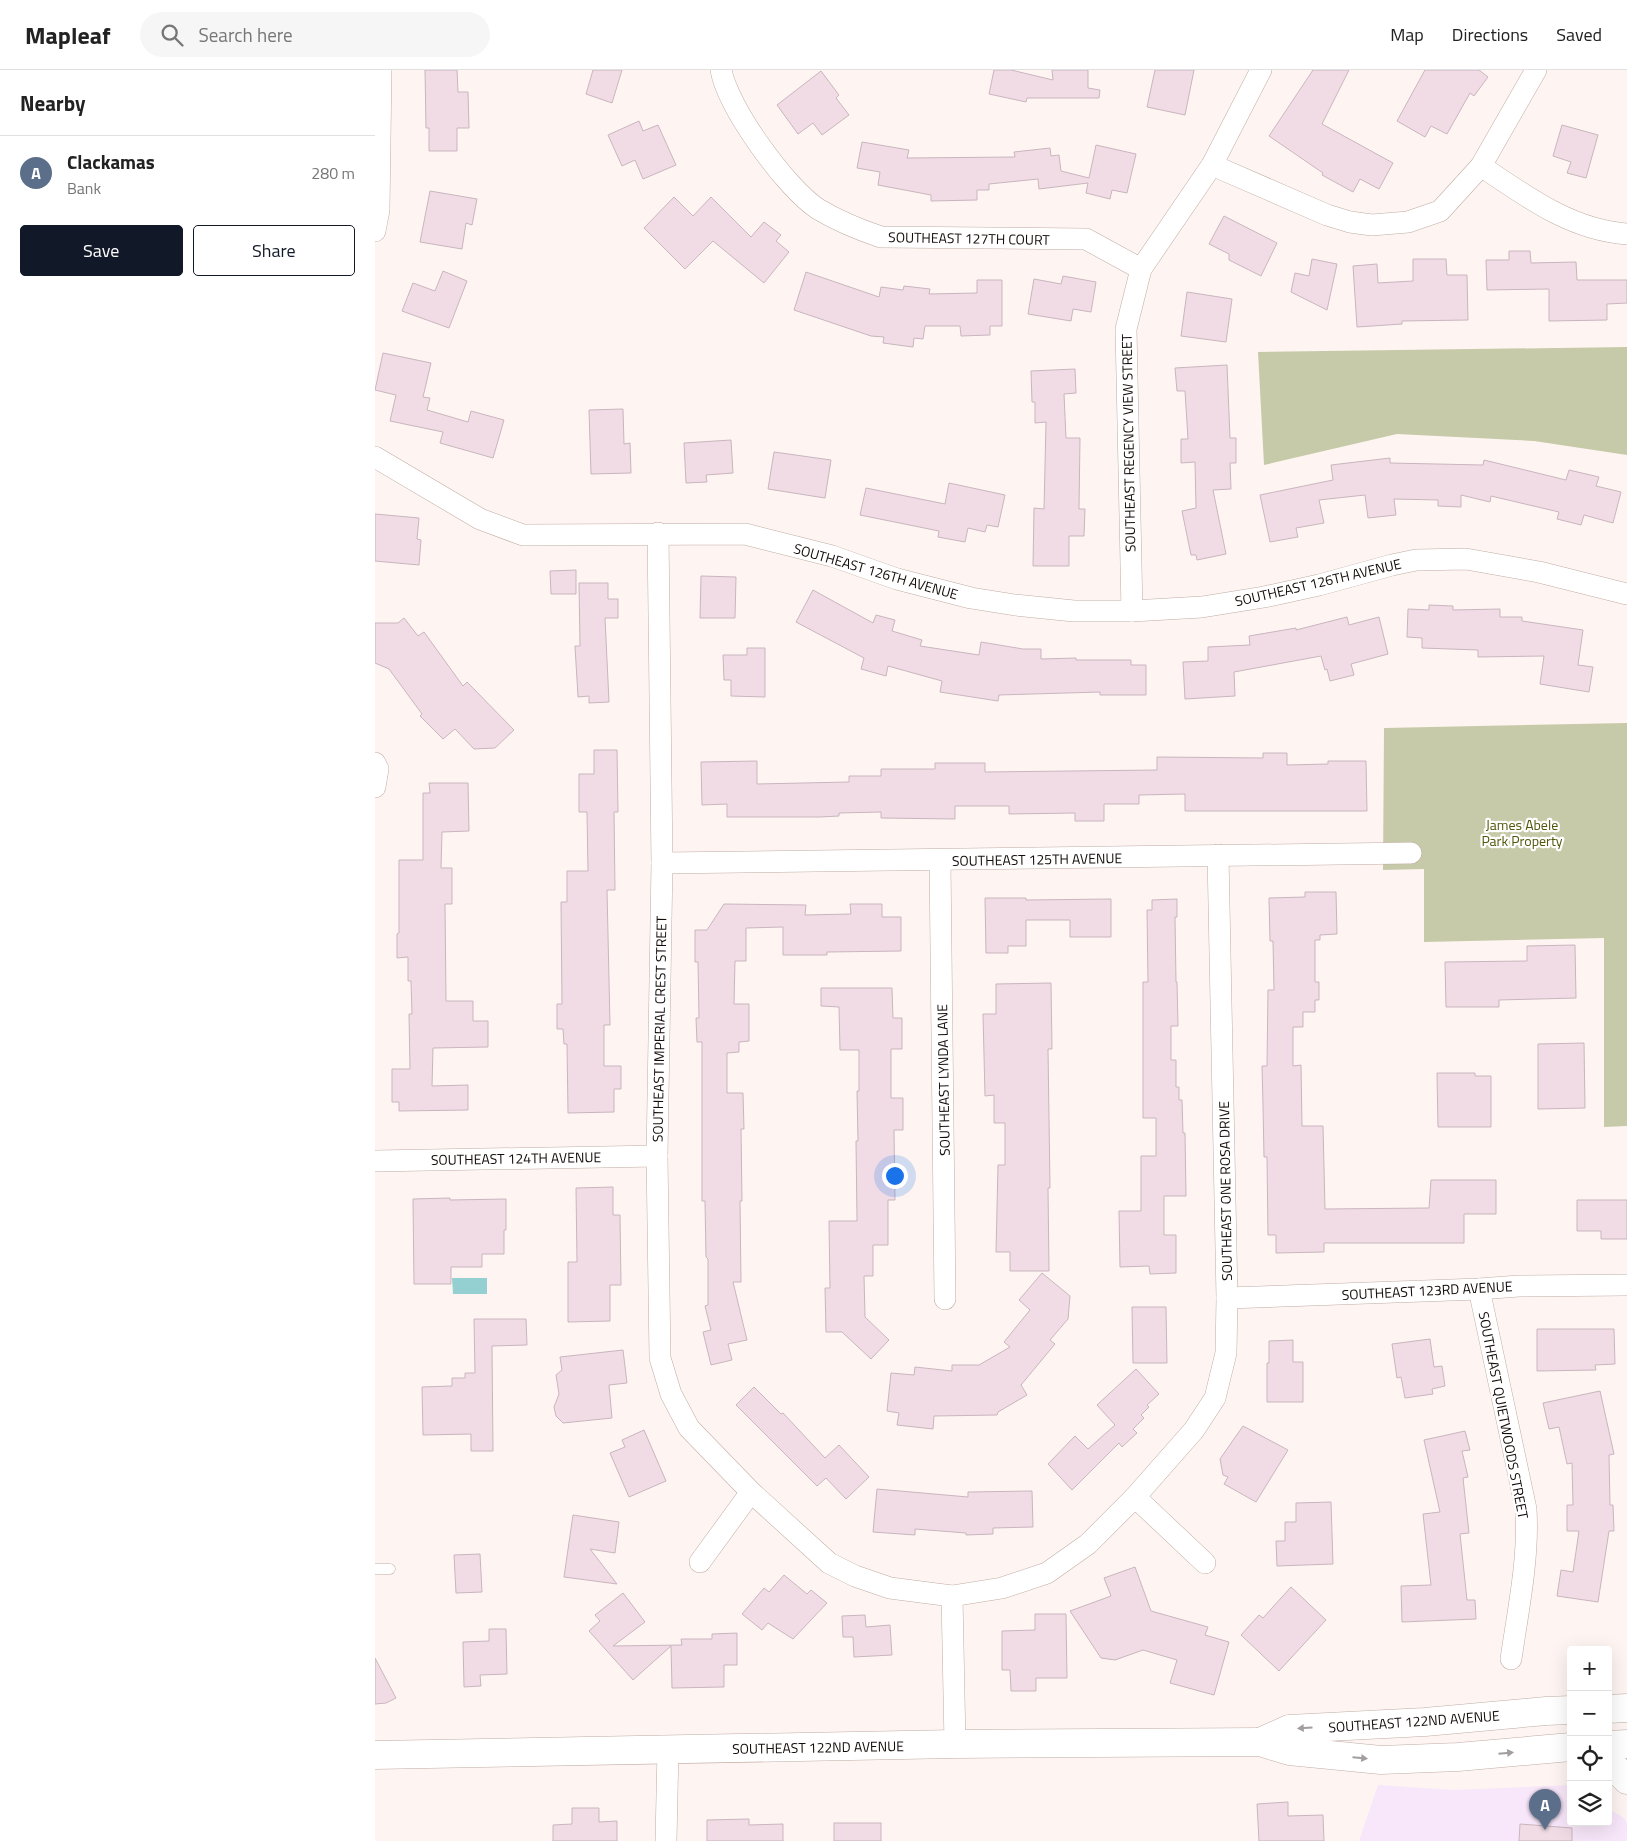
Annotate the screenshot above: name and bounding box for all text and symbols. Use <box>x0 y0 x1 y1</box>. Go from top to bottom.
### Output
search box <box>140 12 490 57</box>
text: Mapleaf <box>25 17 110 53</box>
text: Search here <box>198 20 293 49</box>
icon: search <box>158 21 186 49</box>
text: Map <box>1390 21 1424 48</box>
text: Directions <box>1452 21 1528 48</box>
text: Saved <box>1556 21 1602 48</box>
text: Nearby <box>20 87 85 119</box>
text: Clackamas <box>67 147 155 176</box>
text: A <box>31 161 41 185</box>
text: 280 m <box>311 161 355 185</box>
text: Bank <box>67 176 101 200</box>
button: Save <box>20 225 183 276</box>
button: Share <box>193 225 355 276</box>
street label: SOUTHEAST 127TH COURT <box>888 226 1051 250</box>
street label: SOUTHEAST REGENCY VIEW STREET <box>1116 333 1140 552</box>
street label: SOUTHEAST 126TH AVENUE <box>791 537 961 605</box>
street label: SOUTHEAST 126TH AVENUE <box>1233 553 1404 611</box>
park label: James Abele Park Property <box>1481 814 1563 851</box>
street label: SOUTHEAST 125TH AVENUE <box>952 847 1123 871</box>
street label: SOUTHEAST IMPERIAL CREST STREET <box>647 915 671 1142</box>
street label: SOUTHEAST LYNDA LANE <box>931 1004 955 1156</box>
street label: SOUTHEAST ONE ROSA DRIVE <box>1213 1101 1237 1281</box>
street label: SOUTHEAST 124TH AVENUE <box>431 1146 602 1170</box>
your location <box>882 1163 908 1189</box>
street label: SOUTHEAST 123RD AVENUE <box>1341 1275 1513 1305</box>
street label: SOUTHEAST QUIETWOODS STREET <box>1474 1310 1535 1521</box>
map controls <box>1567 1646 1612 1826</box>
button: + <box>1567 1646 1612 1691</box>
button: − <box>1567 1691 1612 1736</box>
street label: SOUTHEAST 122ND AVENUE <box>1328 1705 1501 1737</box>
one-way arrow <box>1297 1724 1313 1732</box>
street label: SOUTHEAST 122ND AVENUE <box>732 1735 904 1759</box>
button: locate <box>1567 1736 1612 1781</box>
one-way arrow <box>1499 1748 1515 1756</box>
one-way arrow <box>1352 1754 1368 1762</box>
button: layers <box>1567 1781 1612 1826</box>
pin: A <box>1529 1789 1561 1830</box>

